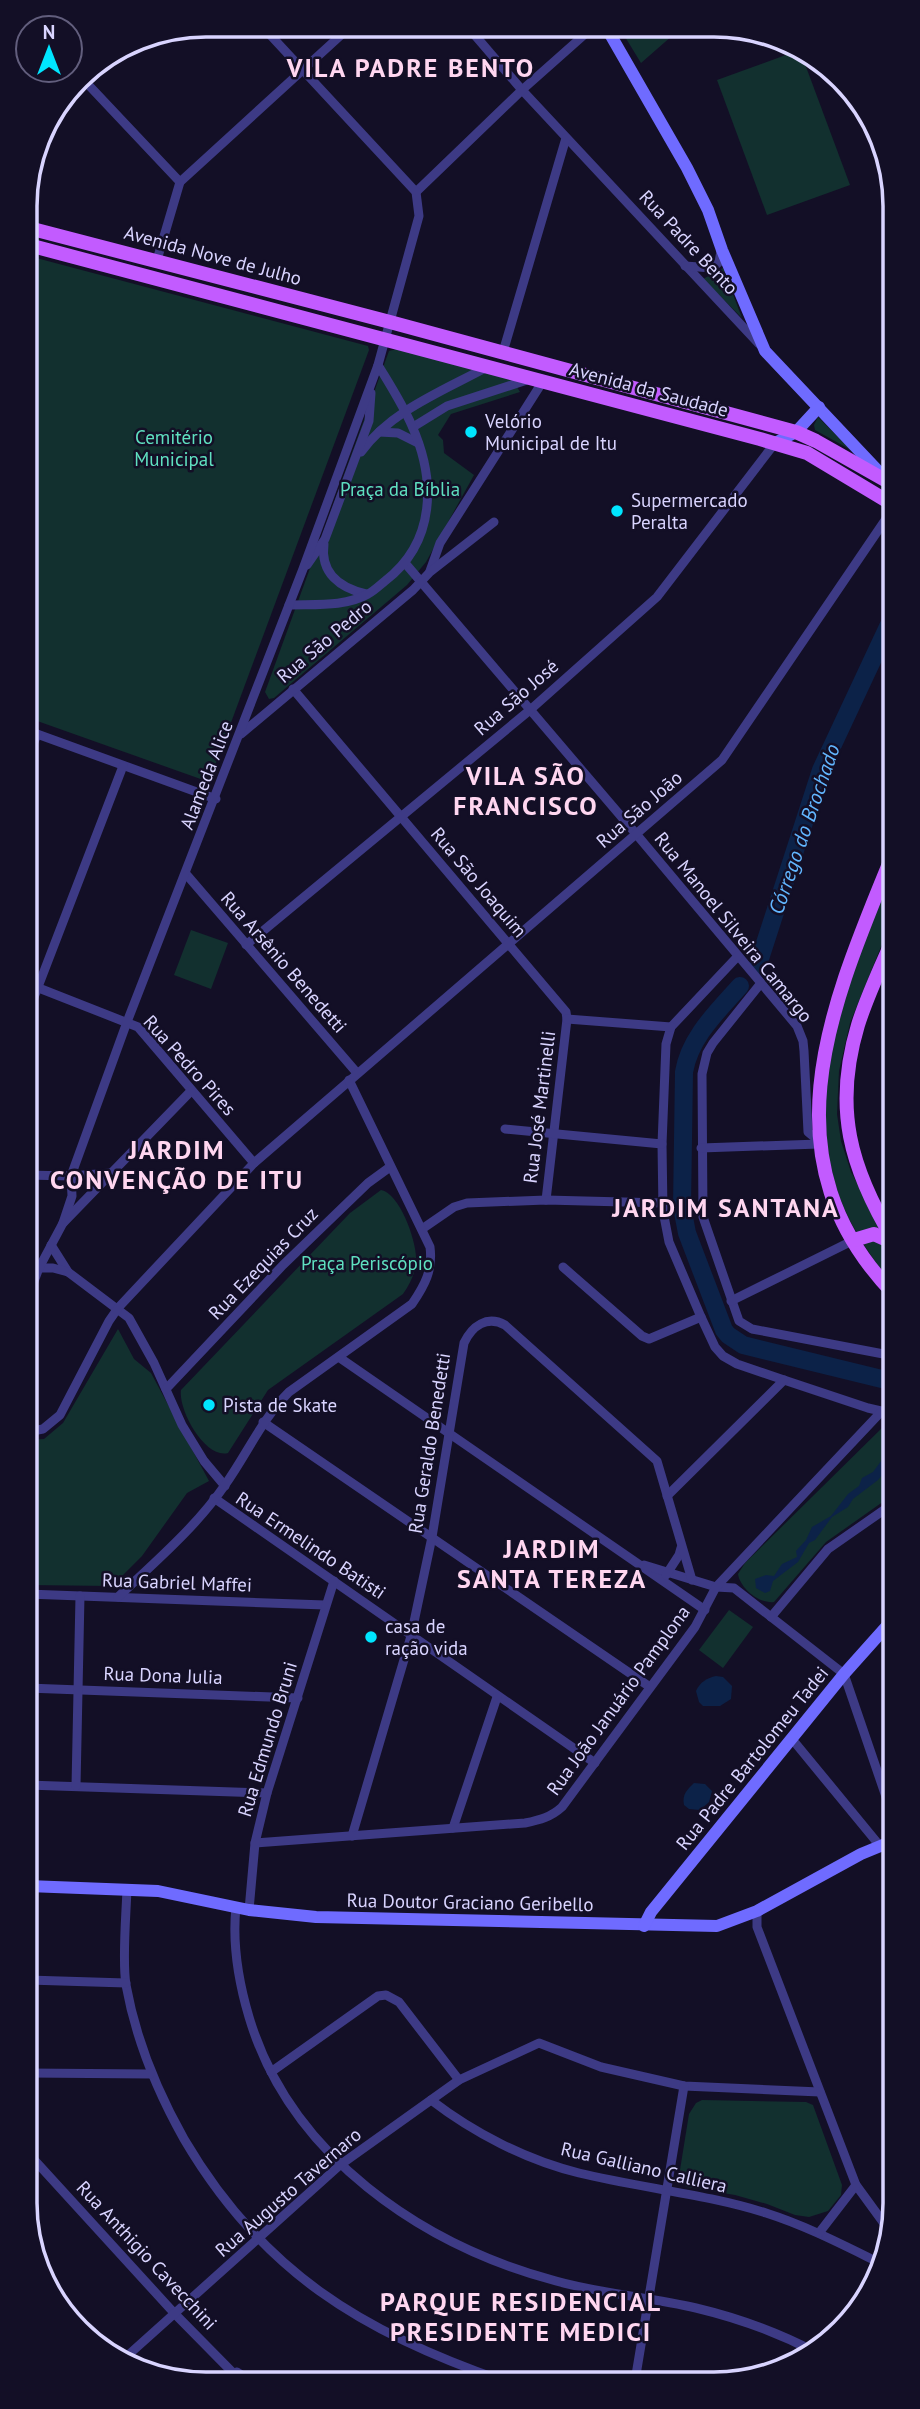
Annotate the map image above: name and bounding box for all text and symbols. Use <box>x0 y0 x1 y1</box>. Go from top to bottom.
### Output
north arrow <box>14 14 84 84</box>
text: N <box>43 20 55 44</box>
district label: VILA PADRE BENTO <box>286 51 535 84</box>
street label: Rua Padre Bento <box>634 185 744 299</box>
street label: Avenida Nove de Julho <box>122 220 304 290</box>
street label: Avenida da Saudade <box>567 356 731 422</box>
place label: Velório Municipal de Itu <box>484 409 617 455</box>
marker: Velório Municipal de Itu <box>463 424 479 440</box>
park label: Cemitério Municipal <box>134 425 214 471</box>
park label: Praça da Bíblia <box>340 477 460 501</box>
place label: Supermercado Peralta <box>631 488 748 534</box>
marker: Supermercado Peralta <box>609 503 625 519</box>
street label: Rua São Pedro <box>271 594 377 688</box>
street label: Rua São José <box>469 654 563 740</box>
street label: Alameda Alice <box>174 717 238 833</box>
water label: Córrego do Brochado <box>762 740 846 918</box>
district label: VILA SÃO FRANCISCO <box>453 759 599 822</box>
street label: Rua São João <box>591 765 687 853</box>
street label: Rua São Joaquim <box>426 822 532 942</box>
street label: Rua Manoel Silveira Camargo <box>650 827 818 1027</box>
street label: Rua Arsênio Benedetti <box>216 886 352 1038</box>
street label: Rua Pedro Pires <box>139 1010 241 1120</box>
street label: Rua José Martinelli <box>518 1029 560 1185</box>
district label: JARDIM CONVENÇÃO DE ITU <box>50 1133 304 1196</box>
district label: JARDIM SANTANA <box>611 1191 840 1224</box>
street label: Rua Ezequias Cruz <box>203 1202 323 1324</box>
park label: Praça Periscópio <box>301 1251 433 1275</box>
street label: Rua Geraldo Benedetti <box>403 1351 455 1535</box>
place label: Pista de Skate <box>223 1393 337 1417</box>
marker: Pista de Skate <box>201 1397 217 1413</box>
street label: Rua Ermelindo Batisti <box>231 1486 391 1604</box>
district label: JARDIM SANTA TEREZA <box>457 1532 647 1595</box>
street label: Rua Gabriel Maffei <box>102 1567 252 1597</box>
street label: Rua João Januário Pamplona <box>541 1600 695 1800</box>
place label: casa de ração vida <box>385 1614 468 1660</box>
marker: casa de ração vida <box>363 1629 379 1645</box>
street label: Rua Edmundo Bruni <box>232 1658 302 1820</box>
street label: Rua Dona Julia <box>103 1661 223 1689</box>
street label: Rua Padre Bartolomeu Tadei <box>671 1661 833 1855</box>
street label: Rua Doutor Graciano Geribello <box>346 1888 594 1916</box>
street label: Rua Augusto Tavernaro <box>210 2122 366 2262</box>
street label: Rua Galliano Calliera <box>559 2136 729 2198</box>
street label: Rua Anthigio Cavecchini <box>72 2175 222 2335</box>
district label: PARQUE RESIDENCIAL PRESIDENTE MEDICI <box>380 2285 662 2348</box>

